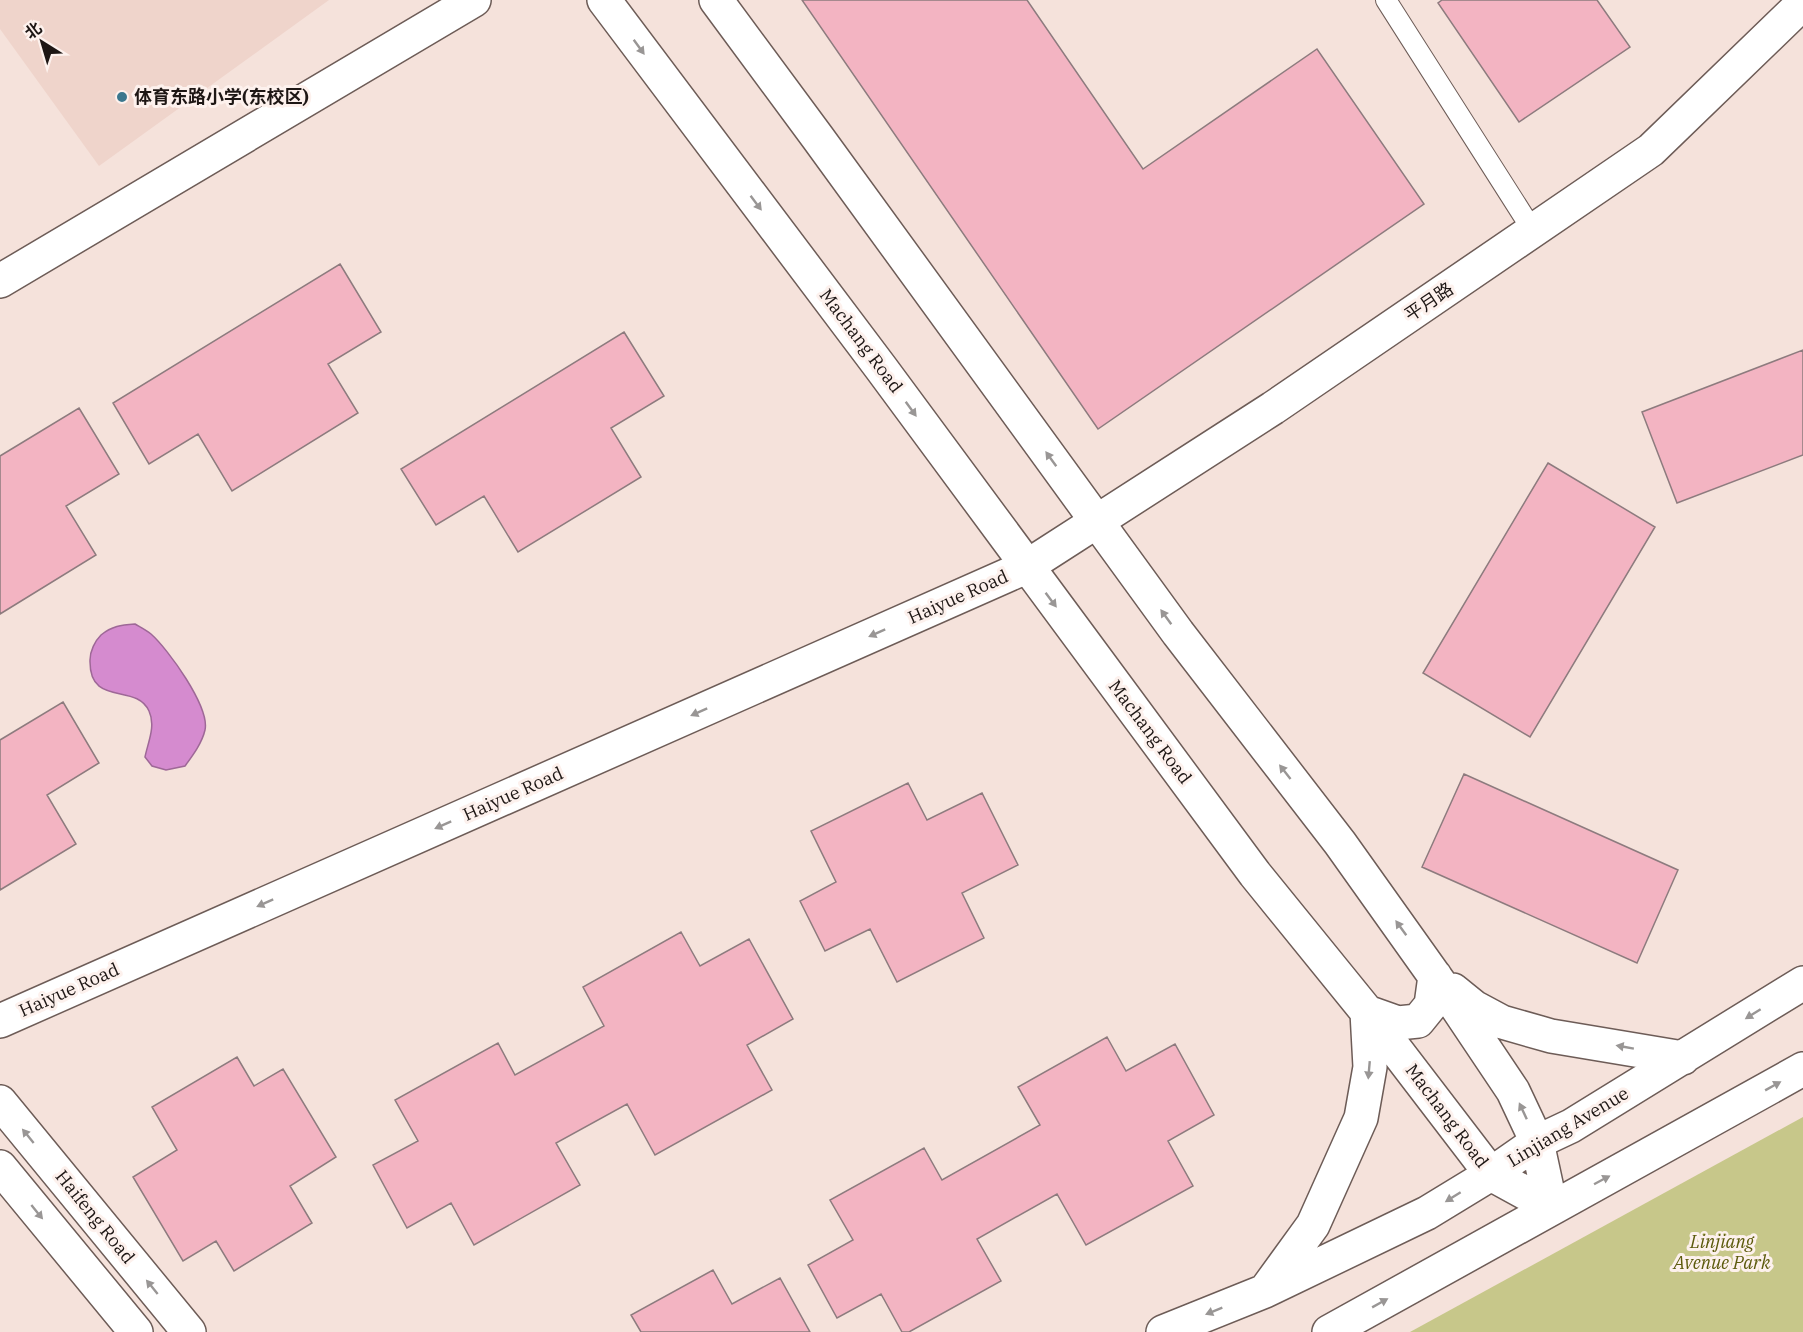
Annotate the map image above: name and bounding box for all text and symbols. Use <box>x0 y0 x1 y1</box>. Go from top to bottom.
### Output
north arrow <box>12 12 72 72</box>
text: 北 <box>21 17 45 43</box>
one-way arrow <box>632 39 645 55</box>
place label: 体育东路小学(东校区) <box>134 85 309 108</box>
marker: 体育东路小学(东校区) <box>115 90 129 104</box>
one-way arrow <box>750 194 762 210</box>
street label: 平月路 <box>1400 277 1458 326</box>
street label: Machang Road <box>815 284 908 397</box>
one-way arrow <box>905 400 917 416</box>
one-way arrow <box>1045 452 1057 468</box>
street label: Haiyue Road <box>904 564 1011 629</box>
one-way arrow <box>1045 592 1058 608</box>
one-way arrow <box>1160 609 1172 625</box>
one-way arrow <box>868 628 886 638</box>
street label: Machang Road <box>1104 675 1197 788</box>
one-way arrow <box>690 707 707 716</box>
street label: Haiyue Road <box>459 761 566 826</box>
one-way arrow <box>1279 764 1291 779</box>
one-way arrow <box>435 820 452 829</box>
one-way arrow <box>257 899 274 908</box>
one-way arrow <box>1395 921 1407 937</box>
street label: Haiyue Road <box>15 957 122 1022</box>
one-way arrow <box>1745 1009 1761 1020</box>
one-way arrow <box>1615 1042 1634 1051</box>
street label: Machang Road <box>1401 1059 1494 1172</box>
one-way arrow <box>1364 1061 1374 1080</box>
street label: Linjiang Avenue <box>1503 1081 1633 1172</box>
one-way arrow <box>1765 1081 1782 1091</box>
one-way arrow <box>1518 1102 1528 1120</box>
one-way arrow <box>22 1129 35 1144</box>
street label: Haifeng Road <box>51 1165 140 1268</box>
one-way arrow <box>1594 1175 1611 1185</box>
one-way arrow <box>1445 1192 1461 1203</box>
one-way arrow <box>31 1204 44 1220</box>
park label: Linjiang Avenue Park <box>1673 1230 1771 1274</box>
one-way arrow <box>146 1280 159 1295</box>
one-way arrow <box>1372 1298 1389 1308</box>
one-way arrow <box>1205 1307 1223 1317</box>

